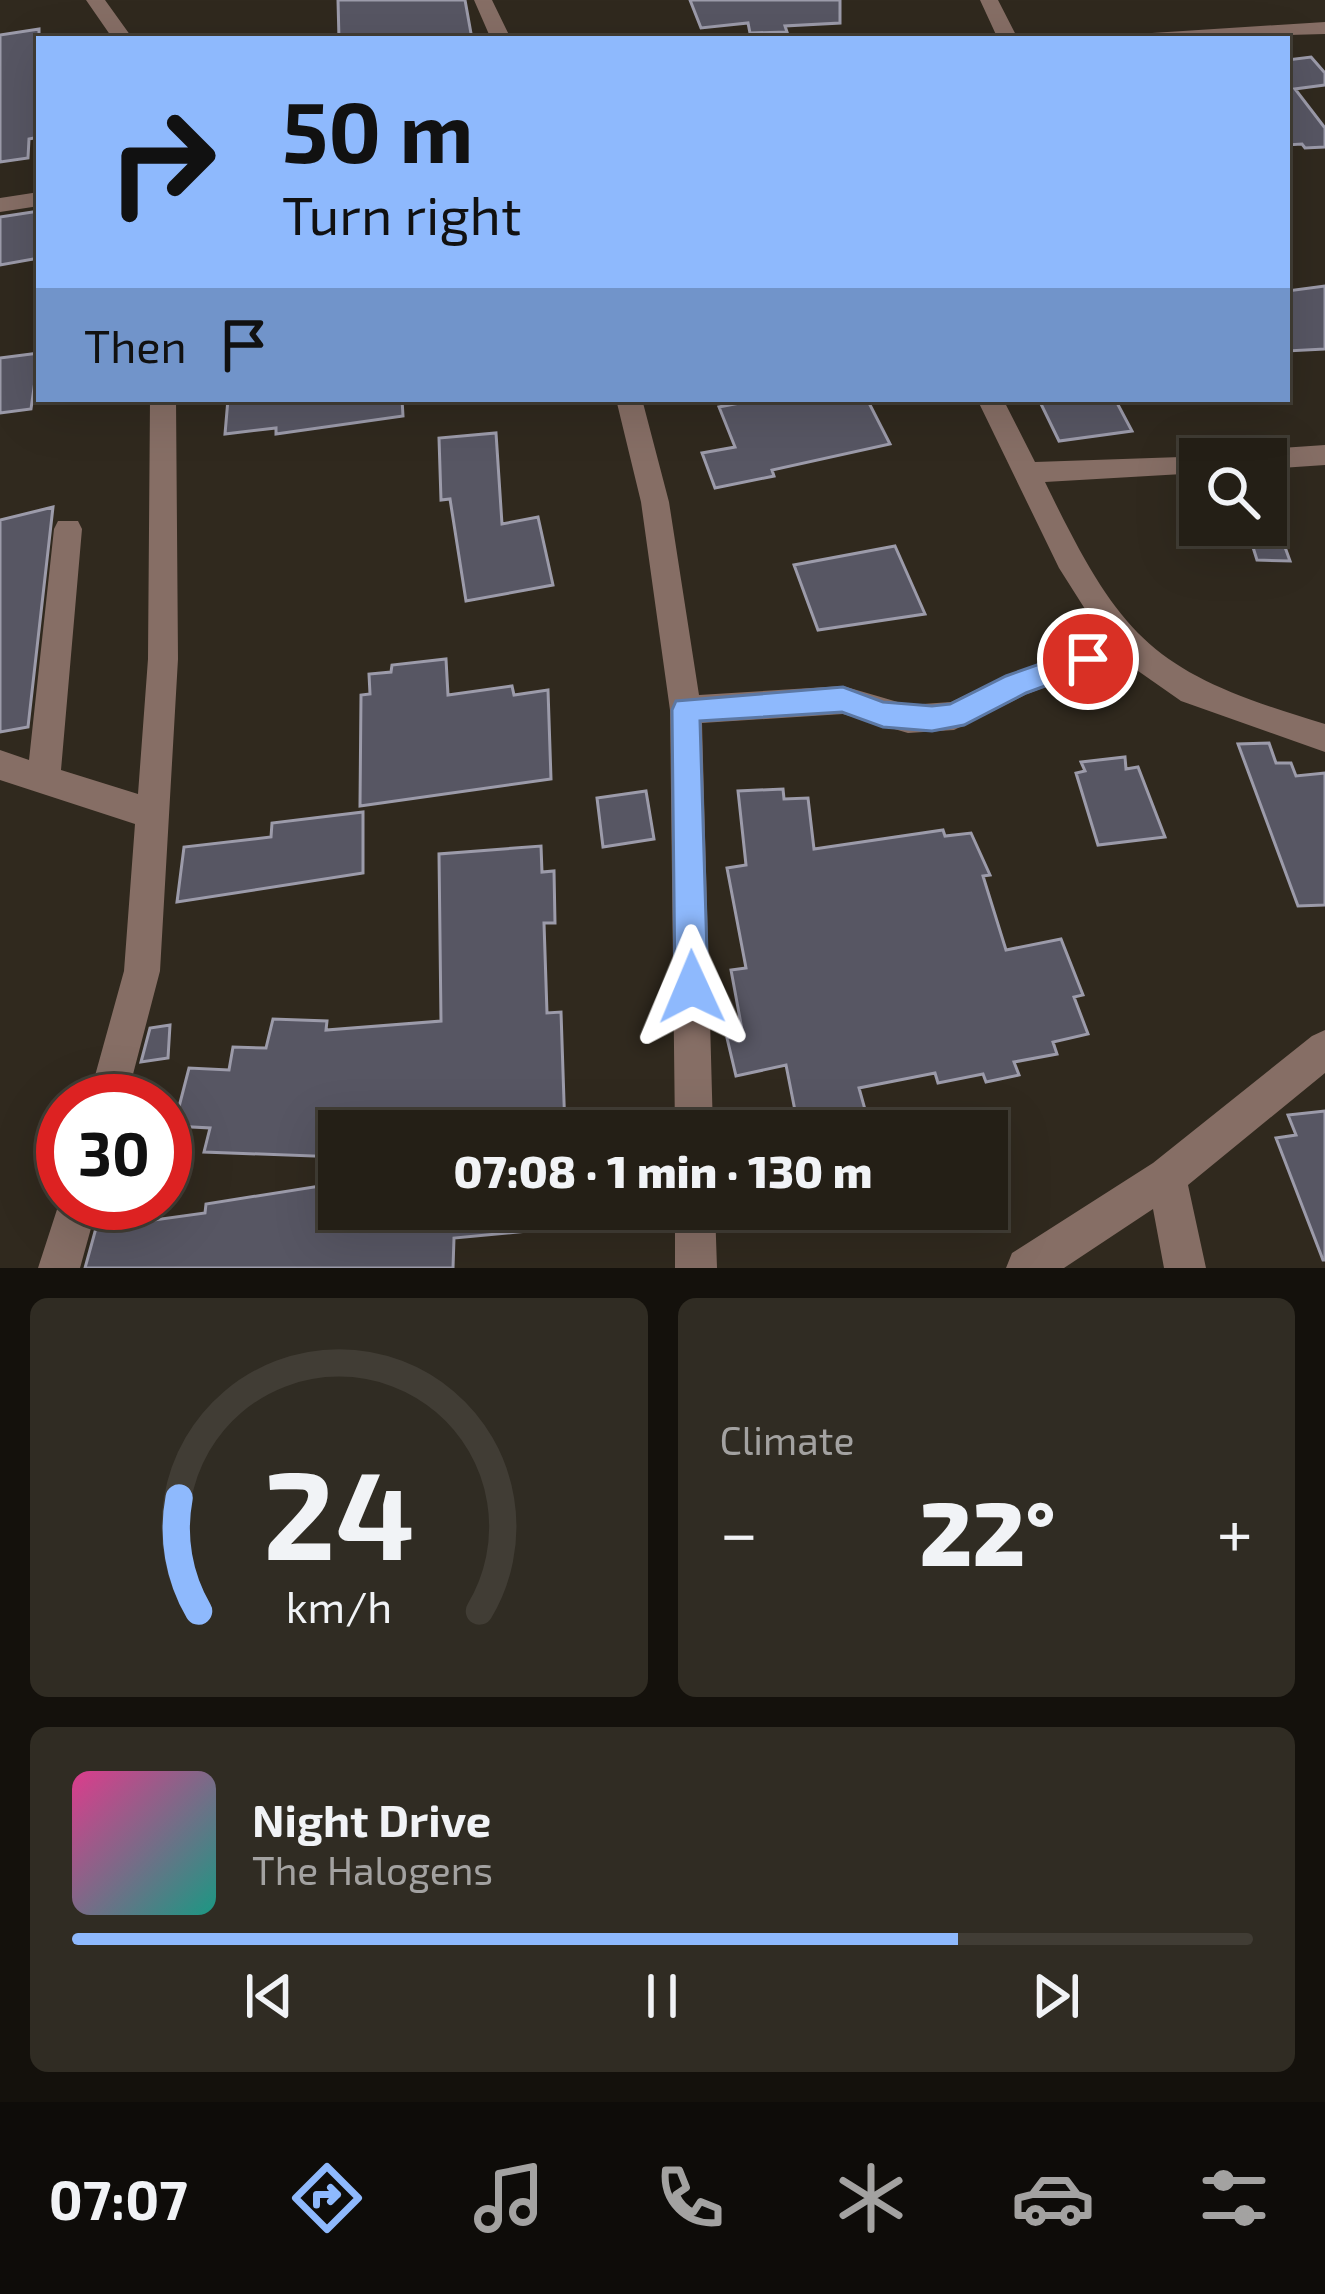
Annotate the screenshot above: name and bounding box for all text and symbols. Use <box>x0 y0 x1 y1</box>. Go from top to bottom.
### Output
text: 50 m <box>282 79 474 180</box>
icon: right <box>84 84 240 240</box>
text: Turn right <box>282 181 522 246</box>
icon: arrive <box>211 312 277 378</box>
text: Then <box>84 318 187 372</box>
map controls <box>1179 438 1287 546</box>
button: search <box>1179 438 1287 546</box>
pin <box>1037 608 1139 710</box>
icon: arrive <box>1055 626 1121 692</box>
position arrow <box>629 924 755 1050</box>
speed limit sign: 30 <box>36 1074 192 1230</box>
text: 07:08 · 1 min · 130 m <box>453 1143 873 1197</box>
text: Climate <box>720 1416 854 1463</box>
text: 24 <box>263 1435 415 1585</box>
text: 22° <box>919 1476 1056 1584</box>
text: − <box>720 1491 758 1570</box>
text: + <box>1217 1491 1253 1570</box>
text: km/h <box>285 1579 392 1631</box>
text: Night Drive <box>252 1792 491 1846</box>
text: The Halogens <box>252 1846 493 1893</box>
icon: previous <box>236 1963 302 2029</box>
icon: pause <box>629 1963 695 2029</box>
icon: next <box>1023 1963 1089 2029</box>
icon: directions <box>285 2156 369 2240</box>
icon: music <box>467 2156 551 2240</box>
icon: phone <box>648 2156 732 2240</box>
icon: climate <box>829 2156 913 2240</box>
icon: car <box>1011 2156 1095 2240</box>
icon: filters <box>1192 2156 1276 2240</box>
text: 07:07 <box>49 2166 188 2231</box>

